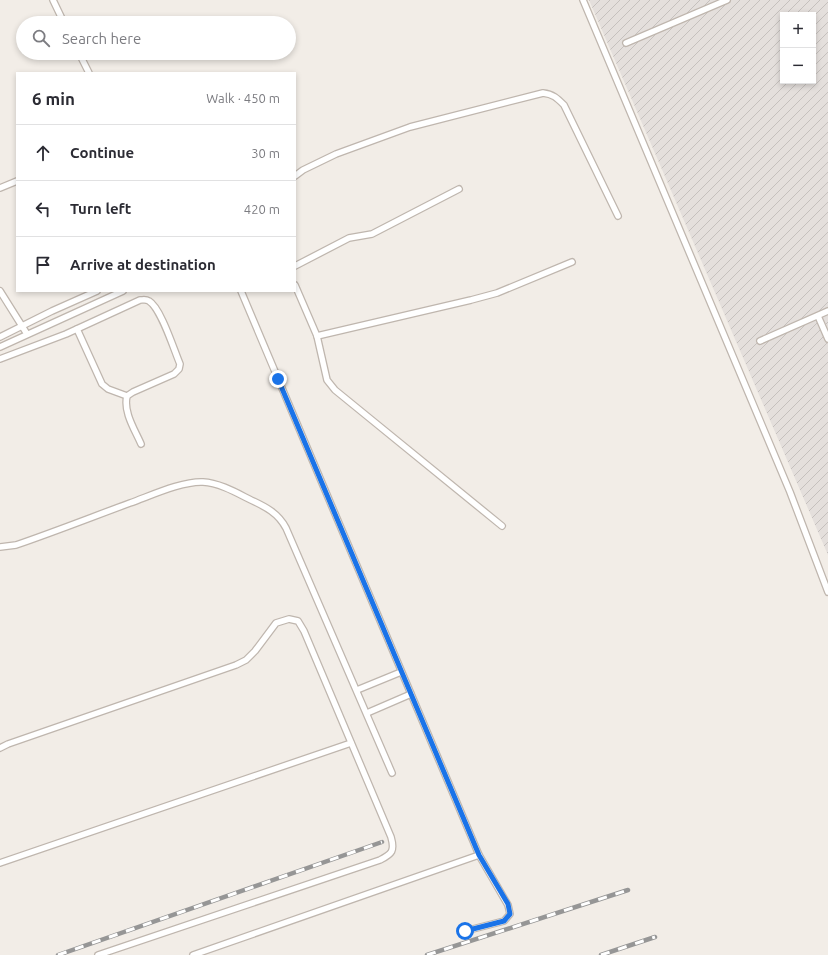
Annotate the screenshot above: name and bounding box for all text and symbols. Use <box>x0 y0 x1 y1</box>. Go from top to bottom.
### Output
map controls <box>780 12 816 84</box>
button: + <box>780 12 816 48</box>
search box <box>16 16 296 60</box>
icon: search <box>30 27 52 49</box>
text: Search here <box>62 30 141 47</box>
button: − <box>780 48 816 84</box>
text: 6 min <box>32 89 75 108</box>
text: Walk · 450 m <box>206 91 280 105</box>
icon: ahead <box>32 142 54 164</box>
text: Continue <box>70 144 134 161</box>
text: 30 m <box>251 146 280 160</box>
icon: left <box>32 198 54 220</box>
text: Turn left <box>70 200 131 217</box>
text: 420 m <box>244 202 280 216</box>
icon: arrive <box>32 254 54 276</box>
text: Arrive at destination <box>70 256 216 273</box>
route end <box>269 370 287 388</box>
route start <box>456 922 474 940</box>

